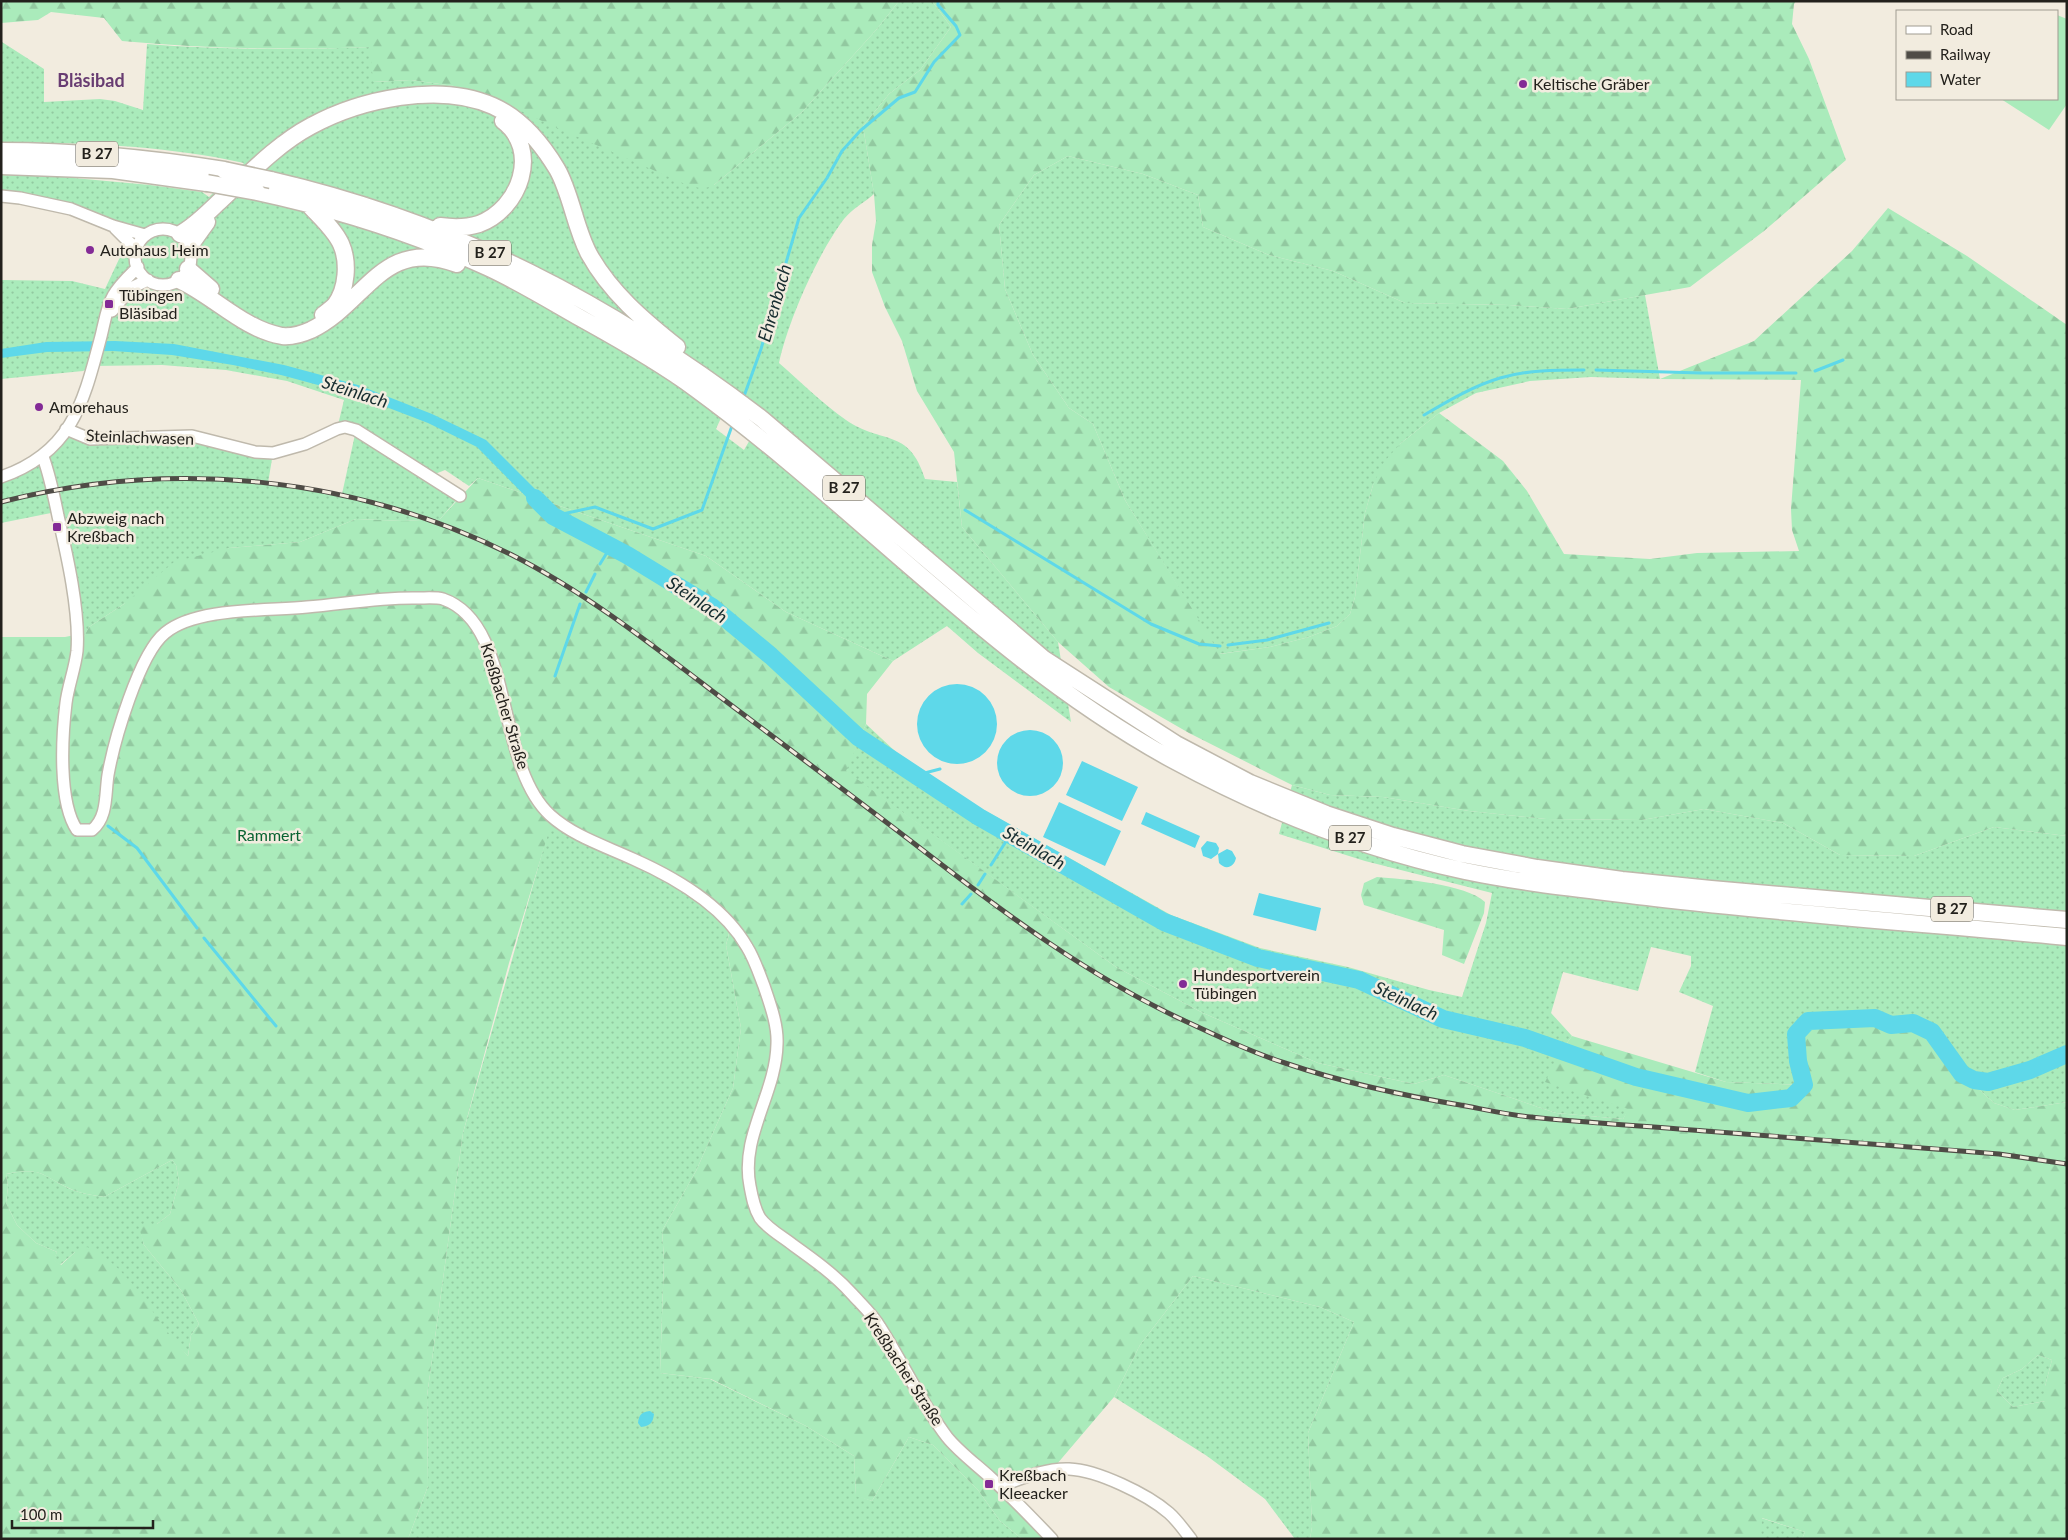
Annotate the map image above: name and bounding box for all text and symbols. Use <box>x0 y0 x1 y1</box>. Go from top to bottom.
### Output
legend <box>1896 10 2058 100</box>
text: Road <box>1940 20 1973 38</box>
text: Railway <box>1940 45 1991 63</box>
district label: Bläsibad <box>57 69 125 91</box>
text: Water <box>1940 70 1981 88</box>
place label: Keltische Gräber <box>1533 74 1650 93</box>
marker: Keltische Gräber <box>1517 78 1529 90</box>
road number: B 27 <box>76 142 118 166</box>
place label: Autohaus Heim <box>100 240 209 259</box>
road number: B 27 <box>469 240 511 266</box>
marker: Autohaus Heim <box>84 244 96 256</box>
water label: Ehrenbach <box>753 261 796 344</box>
place label: Tübingen Bläsibad <box>119 285 183 322</box>
marker: Tübingen Bläsibad <box>103 298 115 310</box>
water label: Steinlach <box>319 370 391 412</box>
place label: Amorehaus <box>49 397 129 416</box>
marker: Amorehaus <box>33 401 45 413</box>
street label: Steinlachwasen <box>86 425 194 448</box>
road number: B 27 <box>823 476 865 500</box>
place label: Abzweig nach Kreßbach <box>67 508 164 545</box>
marker: Abzweig nach Kreßbach <box>51 521 63 533</box>
water label: Steinlach <box>663 571 732 627</box>
street label: Kreßbacher Straße <box>477 641 534 771</box>
water label: Steinlach <box>999 821 1070 874</box>
park label: Rammert <box>237 825 301 844</box>
road number: B 27 <box>1329 826 1371 850</box>
road number: B 27 <box>1931 896 1973 922</box>
place label: Hundesportverein Tübingen <box>1193 965 1320 1002</box>
water label: Steinlach <box>1371 976 1442 1024</box>
marker: Hundesportverein Tübingen <box>1177 978 1189 990</box>
street label: Kreßbacher Straße <box>861 1309 948 1429</box>
place label: Kreßbach Kleeacker <box>999 1465 1068 1502</box>
marker: Kreßbach Kleeacker <box>983 1478 995 1490</box>
scale bar <box>12 1498 154 1530</box>
text: 100 m <box>20 1505 62 1523</box>

